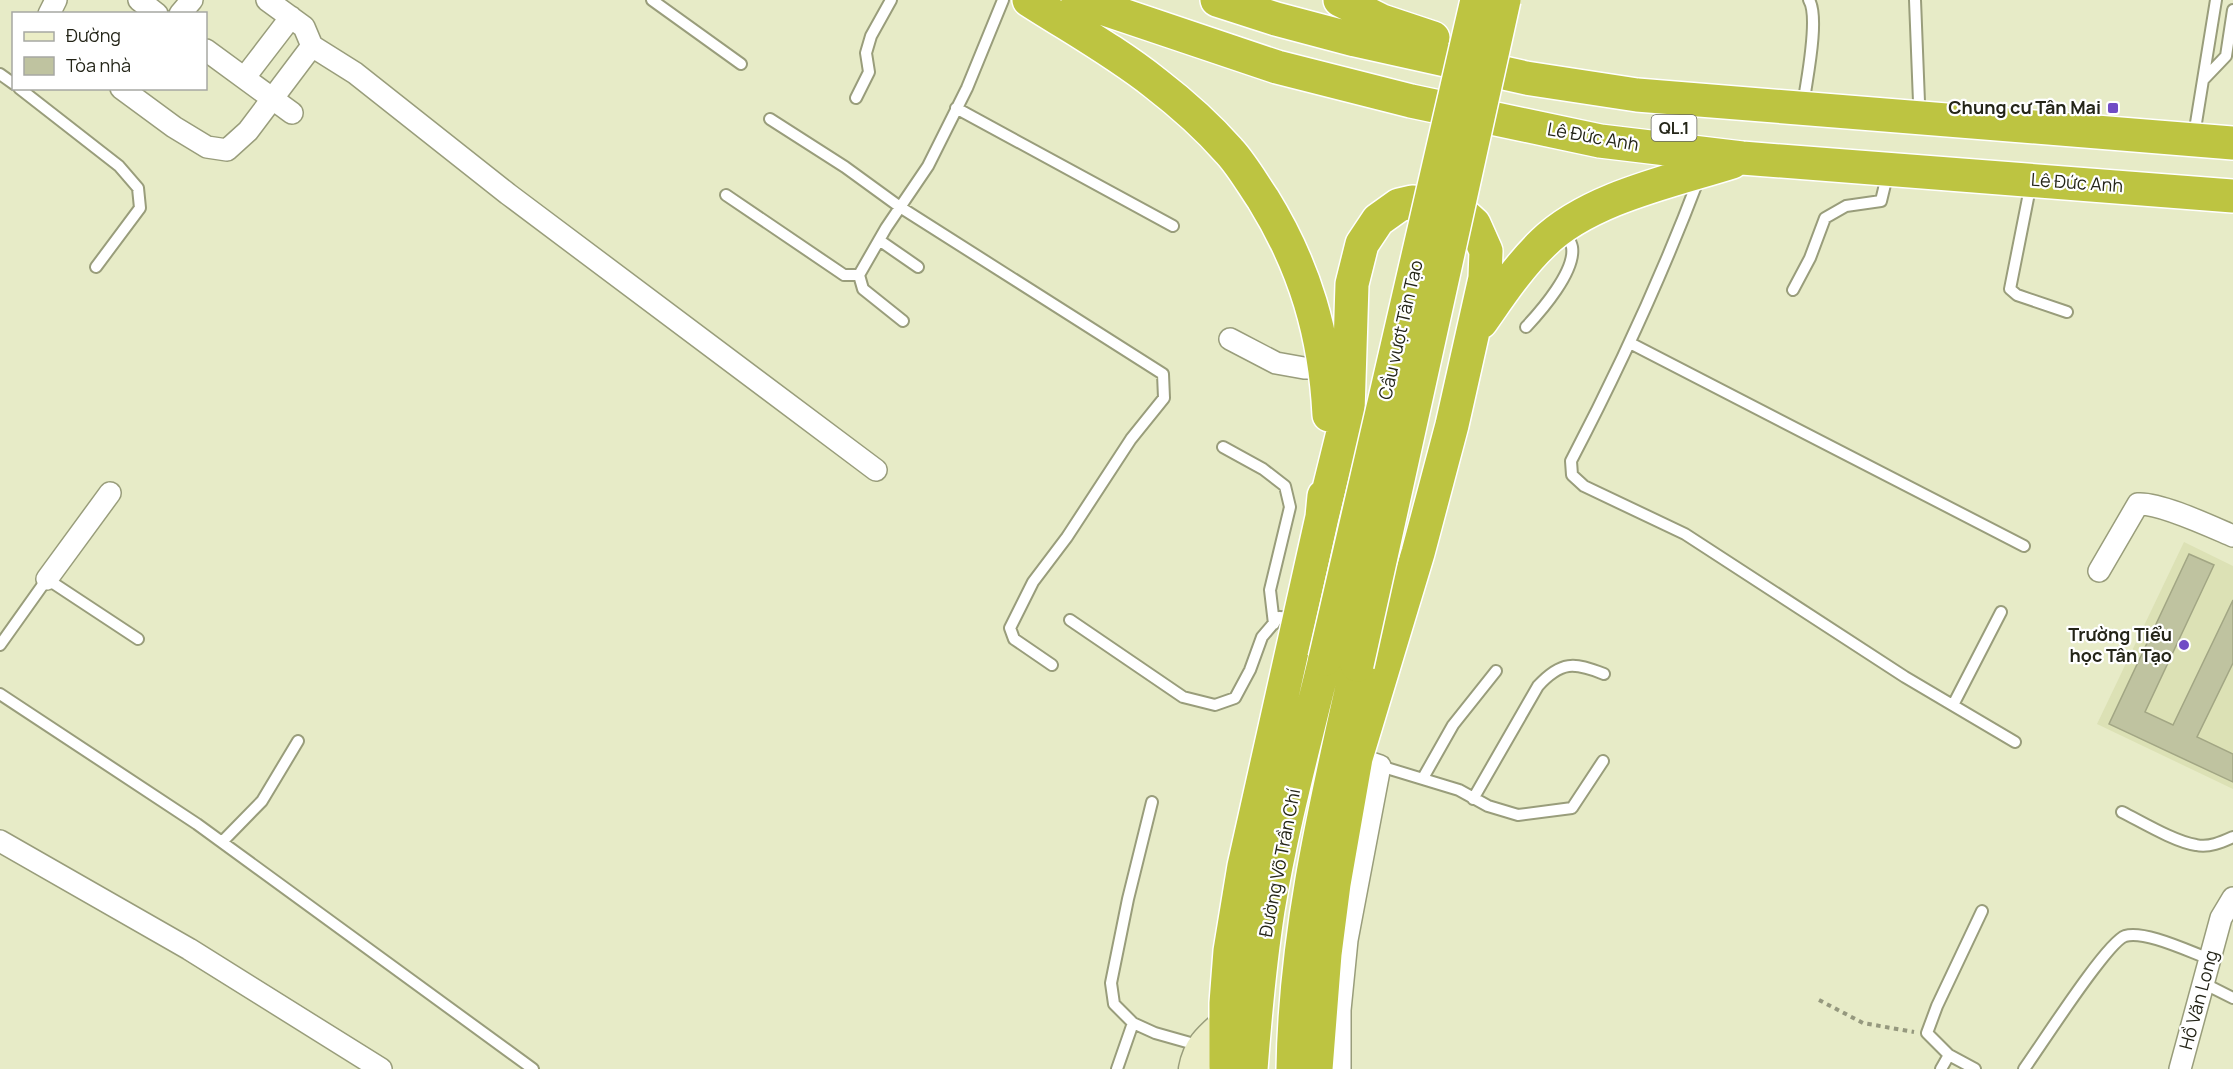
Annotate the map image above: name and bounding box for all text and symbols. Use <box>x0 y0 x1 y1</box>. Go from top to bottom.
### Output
legend <box>12 12 207 90</box>
text: Đường <box>66 23 121 47</box>
text: Tòa nhà <box>66 53 131 77</box>
place label: Chung cư Tân Mai <box>1948 95 2101 119</box>
marker: Chung cư Tân Mai <box>2106 101 2120 115</box>
road number: QL.1 <box>1652 115 1696 141</box>
street label: Lê Đức Anh <box>1546 116 1641 156</box>
street label: Lê Đức Anh <box>2030 167 2124 197</box>
street label: Cầu vượt Tân Tạo <box>1372 258 1428 402</box>
place label: Trường Tiểu học Tân Tạo <box>2068 622 2172 667</box>
marker: Trường Tiểu học Tân Tạo <box>2177 638 2191 652</box>
street label: Đường Võ Trần Chí <box>1253 787 1305 939</box>
street label: Hồ Văn Long <box>2173 947 2223 1052</box>

